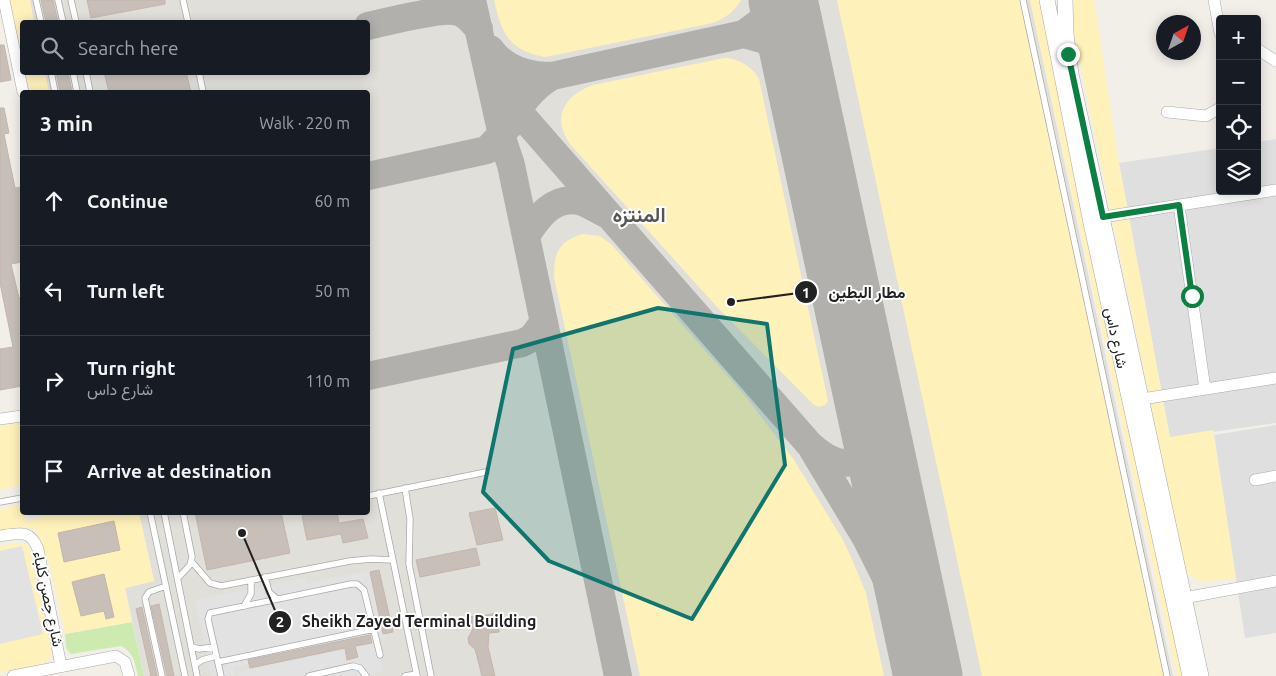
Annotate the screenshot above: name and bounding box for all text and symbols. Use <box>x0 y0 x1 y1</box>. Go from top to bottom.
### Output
north arrow <box>1156 15 1201 60</box>
map controls <box>1216 15 1261 195</box>
button: + <box>1216 15 1261 60</box>
search box <box>20 20 370 75</box>
icon: search <box>38 34 66 62</box>
text: Search here <box>78 37 178 59</box>
route end <box>1057 43 1080 66</box>
button: − <box>1216 60 1261 105</box>
button: locate <box>1216 105 1261 150</box>
text: 3 min <box>40 111 93 135</box>
text: Walk · 220 m <box>259 114 350 132</box>
button: layers <box>1216 150 1261 195</box>
icon: ahead <box>40 187 68 215</box>
text: Continue <box>87 190 168 212</box>
text: 60 m <box>314 192 350 210</box>
district label: المنتزه <box>612 203 666 228</box>
icon: left <box>40 277 68 305</box>
callout: مطار البطين <box>794 277 916 308</box>
text: Turn left <box>87 280 165 302</box>
text: 50 m <box>314 282 350 300</box>
text: مطار البطين <box>829 283 906 303</box>
text: 1 <box>802 284 810 301</box>
route start <box>1181 285 1204 308</box>
street label: شارع داس <box>1099 306 1131 371</box>
text: Turn right <box>87 357 175 379</box>
icon: right <box>40 367 68 395</box>
text: 110 m <box>305 372 350 390</box>
text: شارع داس <box>87 380 153 398</box>
icon: arrive <box>40 457 68 485</box>
text: Arrive at destination <box>87 460 272 482</box>
street label: شارع حِصن كلباء <box>27 549 67 649</box>
callout: Sheikh Zayed Terminal Building <box>267 606 547 637</box>
text: Sheikh Zayed Terminal Building <box>302 612 536 630</box>
text: 2 <box>276 613 284 630</box>

